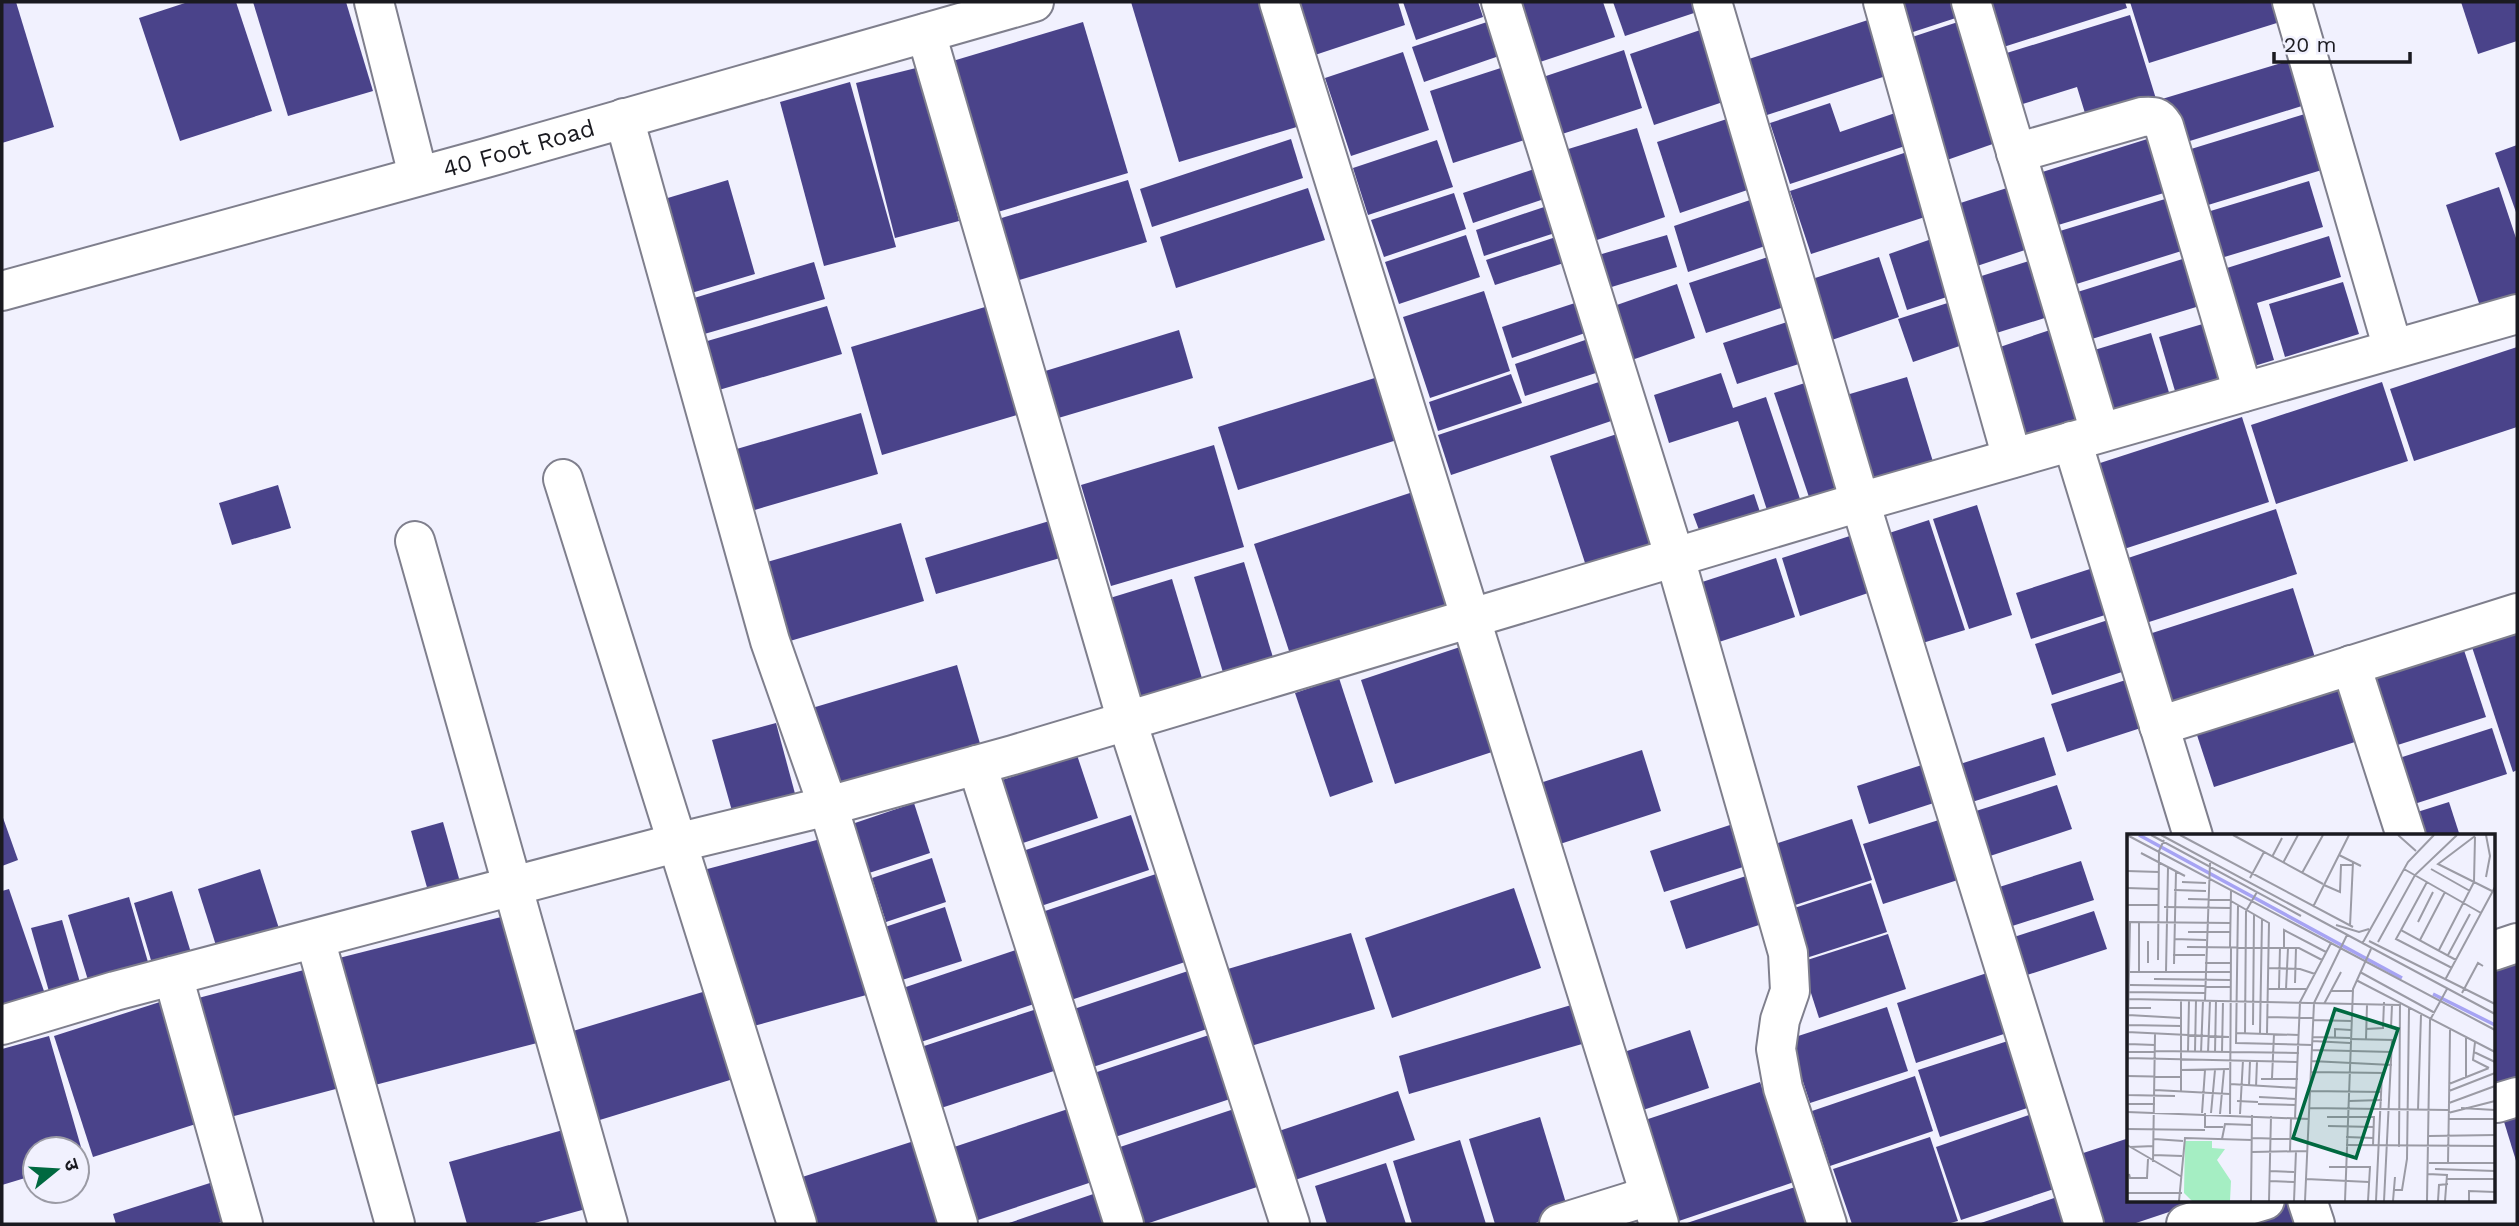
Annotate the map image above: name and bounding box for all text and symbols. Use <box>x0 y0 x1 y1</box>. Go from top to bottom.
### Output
scale bar <box>2274 21 2410 65</box>
text: 20 m <box>2284 32 2336 57</box>
street label: 40 Foot Road <box>440 114 598 183</box>
inset map <box>2127 834 2494 1202</box>
north arrow <box>21 1135 91 1205</box>
text: उ <box>59 1156 85 1175</box>

